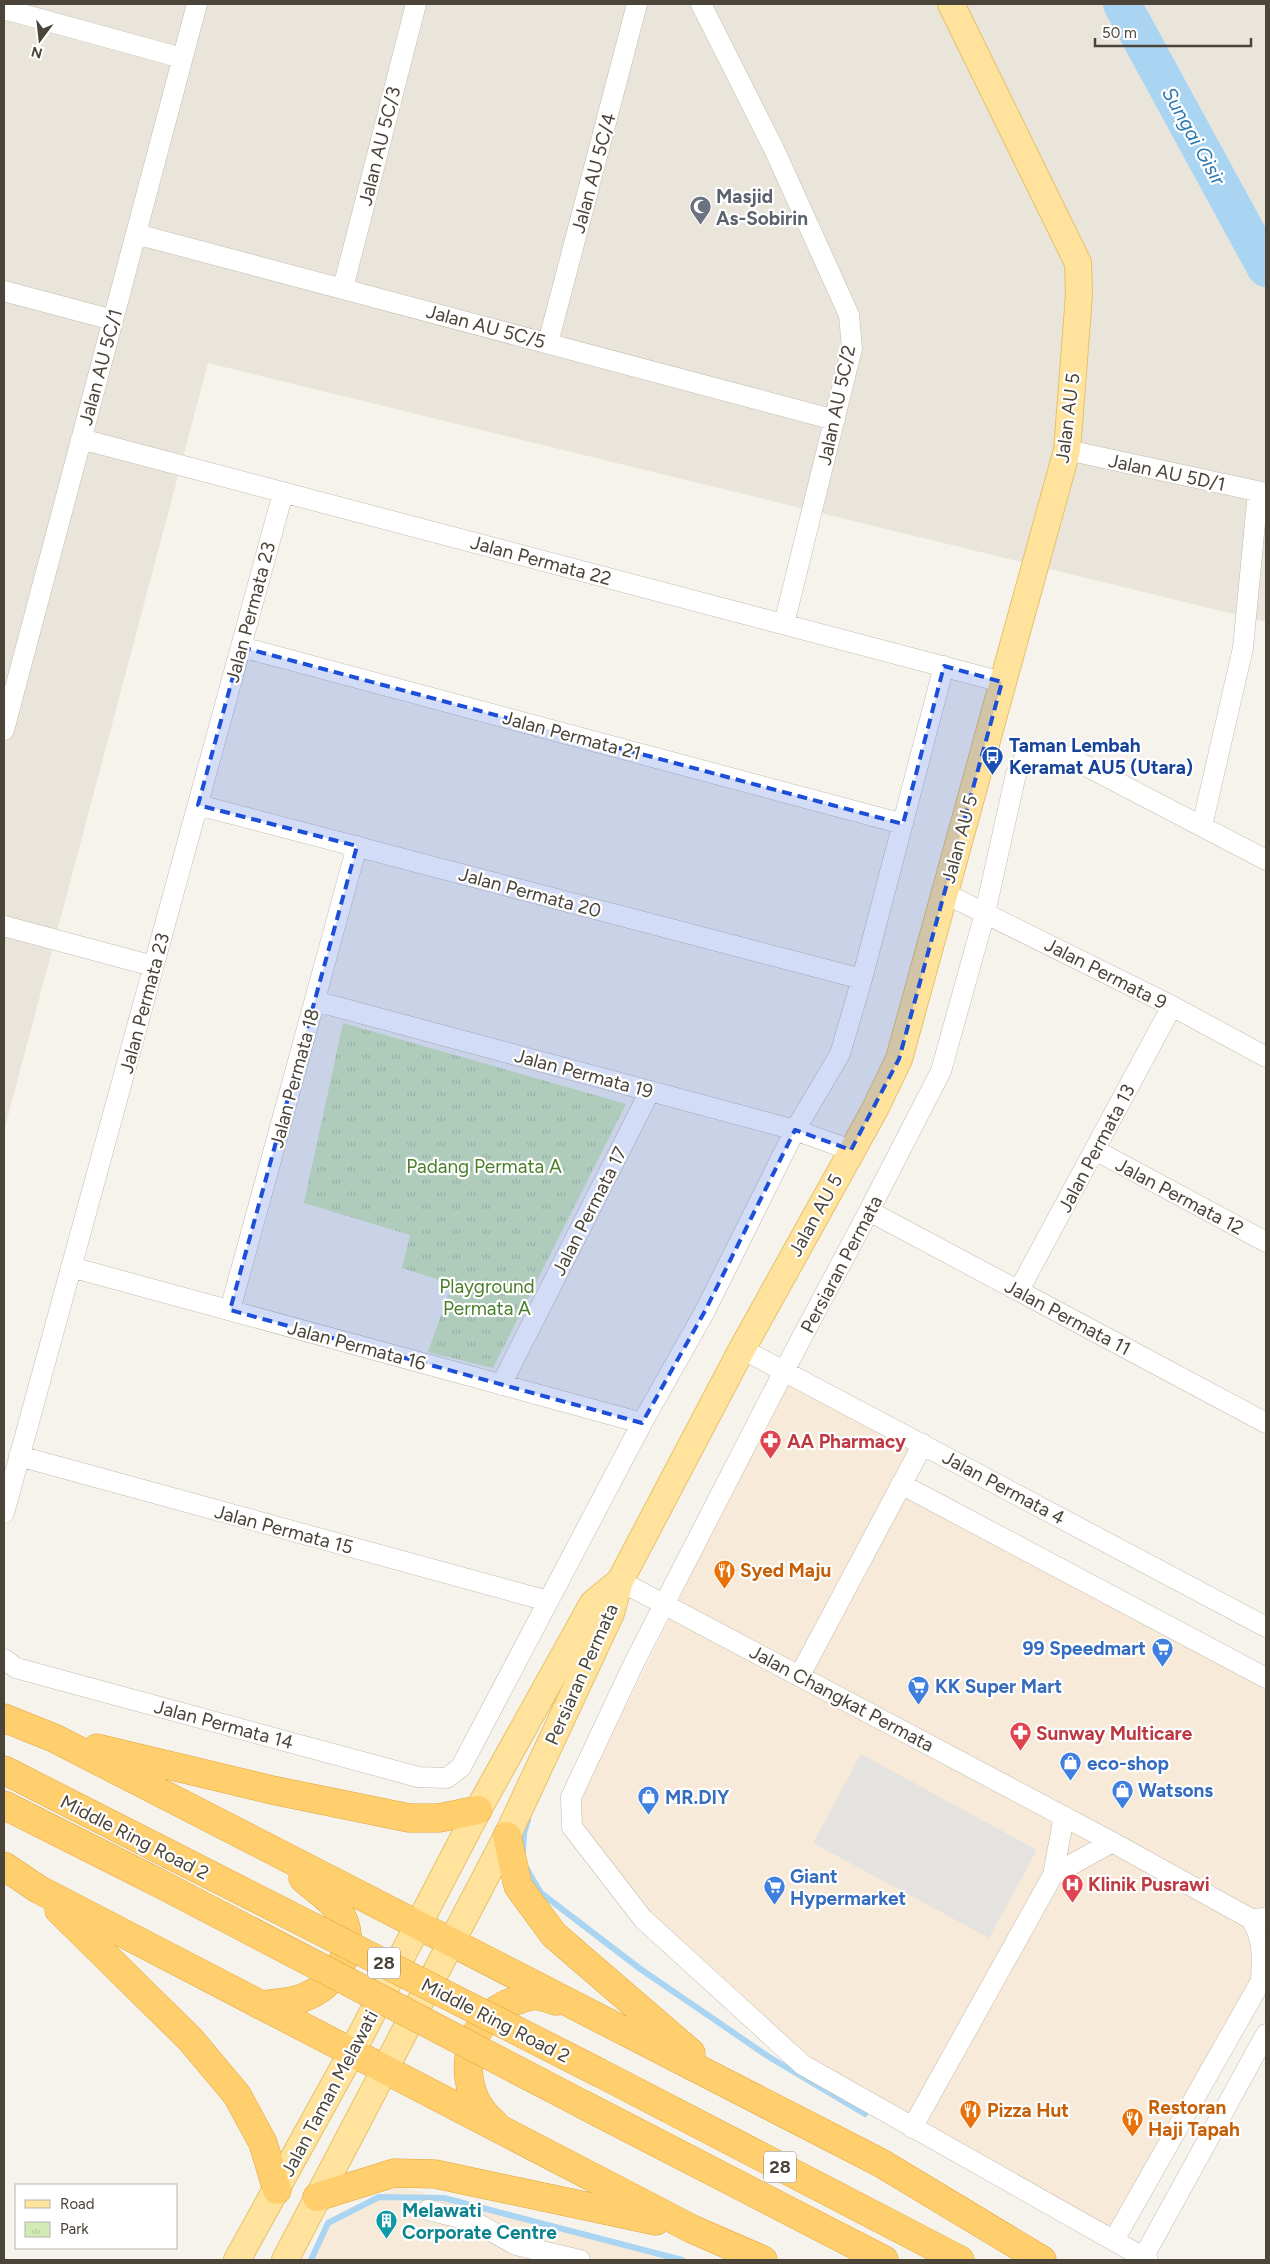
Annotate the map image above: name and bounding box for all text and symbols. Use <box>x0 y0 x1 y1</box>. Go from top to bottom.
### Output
north arrow <box>15 15 65 65</box>
scale bar <box>1095 15 1251 47</box>
text: 50 m <box>1102 24 1137 42</box>
text: N <box>29 42 44 62</box>
water label: Sungai Gisir <box>1157 83 1231 190</box>
street label: Jalan AU 5C/3 <box>354 84 405 208</box>
street label: Jalan AU 5C/4 <box>566 110 621 236</box>
place label: Masjid As-Sobirin <box>716 185 808 230</box>
mosque icon: Masjid As-Sobirin <box>688 195 712 226</box>
street label: Jalan AU 5C/5 <box>424 300 548 353</box>
street label: Jalan AU 5C/1 <box>74 306 127 428</box>
street label: Jalan AU 5C/2 <box>813 343 860 467</box>
street label: Jalan AU 5 <box>1051 372 1084 464</box>
street label: Jalan AU 5D/1 <box>1106 449 1227 496</box>
street label: Jalan Permata 22 <box>468 531 614 590</box>
street label: Jalan Permata 23 <box>221 539 280 685</box>
street label: Jalan Permata 21 <box>500 706 643 765</box>
place label: Taman Lembah Keramat AU5 (Utara) <box>1009 734 1193 779</box>
bus stop icon: Taman Lembah Keramat AU5 (Utara) <box>981 744 1005 775</box>
street label: Jalan AU 5 <box>937 792 982 886</box>
street label: Jalan Permata 20 <box>456 862 604 923</box>
street label: Jalan Permata 23 <box>115 930 174 1076</box>
street label: Jalan Permata 9 <box>1041 933 1171 1014</box>
street label: Jalan Permata 18 <box>265 1006 324 1150</box>
street label: Jalan Permata 19 <box>512 1044 656 1103</box>
street label: Jalan Permata 13 <box>1053 1080 1140 1216</box>
street label: Jalan Permata 17 <box>547 1143 632 1280</box>
street label: Jalan Permata 12 <box>1112 1153 1248 1240</box>
park label: Padang Permata A <box>406 1155 562 1178</box>
street label: Jalan AU 5 <box>783 1170 847 1260</box>
street label: Persiaran Permata <box>796 1192 887 1337</box>
park label: Playground Permata A <box>439 1275 535 1320</box>
street label: Jalan Permata 11 <box>1001 1275 1135 1360</box>
street label: Jalan Permata 16 <box>285 1316 429 1375</box>
pharmacy icon: AA Pharmacy <box>759 1429 783 1460</box>
place label: AA Pharmacy <box>787 1430 906 1453</box>
street label: Jalan Permata 4 <box>939 1445 1069 1529</box>
street label: Jalan Permata 15 <box>212 1500 356 1559</box>
restaurant icon: Syed Maju <box>712 1558 736 1589</box>
place label: Syed Maju <box>740 1559 831 1582</box>
street label: Persiaran Permata <box>540 1600 623 1748</box>
supermarket icon: 99 Speedmart <box>1150 1636 1174 1667</box>
place label: 99 Speedmart <box>1023 1637 1146 1660</box>
street label: Jalan Changkat Permata <box>746 1640 938 1757</box>
supermarket icon: KK Super Mart <box>907 1674 931 1705</box>
place label: KK Super Mart <box>935 1675 1062 1698</box>
street label: Jalan Permata 14 <box>152 1695 296 1754</box>
pharmacy icon: Sunway Multicare <box>1008 1721 1032 1752</box>
place label: Sunway Multicare <box>1036 1722 1193 1745</box>
shop icon: eco-shop <box>1059 1751 1083 1782</box>
place label: eco-shop <box>1087 1752 1169 1775</box>
shop icon: Watsons <box>1110 1778 1134 1809</box>
place label: Watsons <box>1138 1779 1213 1802</box>
shop icon: MR.DIY <box>637 1785 661 1816</box>
place label: MR.DIY <box>665 1786 730 1809</box>
street label: Middle Ring Road 2 <box>57 1790 213 1885</box>
place label: Giant Hypermarket <box>790 1865 906 1910</box>
hospital icon: Klinik Pusrawi <box>1060 1872 1084 1903</box>
place label: Klinik Pusrawi <box>1088 1873 1210 1896</box>
supermarket icon: Giant Hypermarket <box>762 1875 786 1906</box>
road number: 28 <box>368 1948 400 1979</box>
street label: Middle Ring Road 2 <box>418 1973 574 2068</box>
street label: Jalan Taman Melawati <box>276 2006 383 2180</box>
place label: Restoran Haji Tapah <box>1148 2096 1240 2141</box>
restaurant icon: Pizza Hut <box>959 2098 983 2129</box>
place label: Pizza Hut <box>987 2099 1069 2122</box>
restaurant icon: Restoran Haji Tapah <box>1120 2106 1144 2137</box>
road number: 28 <box>764 2152 796 2182</box>
legend <box>15 2184 178 2249</box>
text: Road <box>60 2195 95 2213</box>
place label: Melawati Corporate Centre <box>402 2199 557 2244</box>
building icon: Melawati Corporate Centre <box>374 2209 398 2240</box>
text: Park <box>60 2220 89 2238</box>

